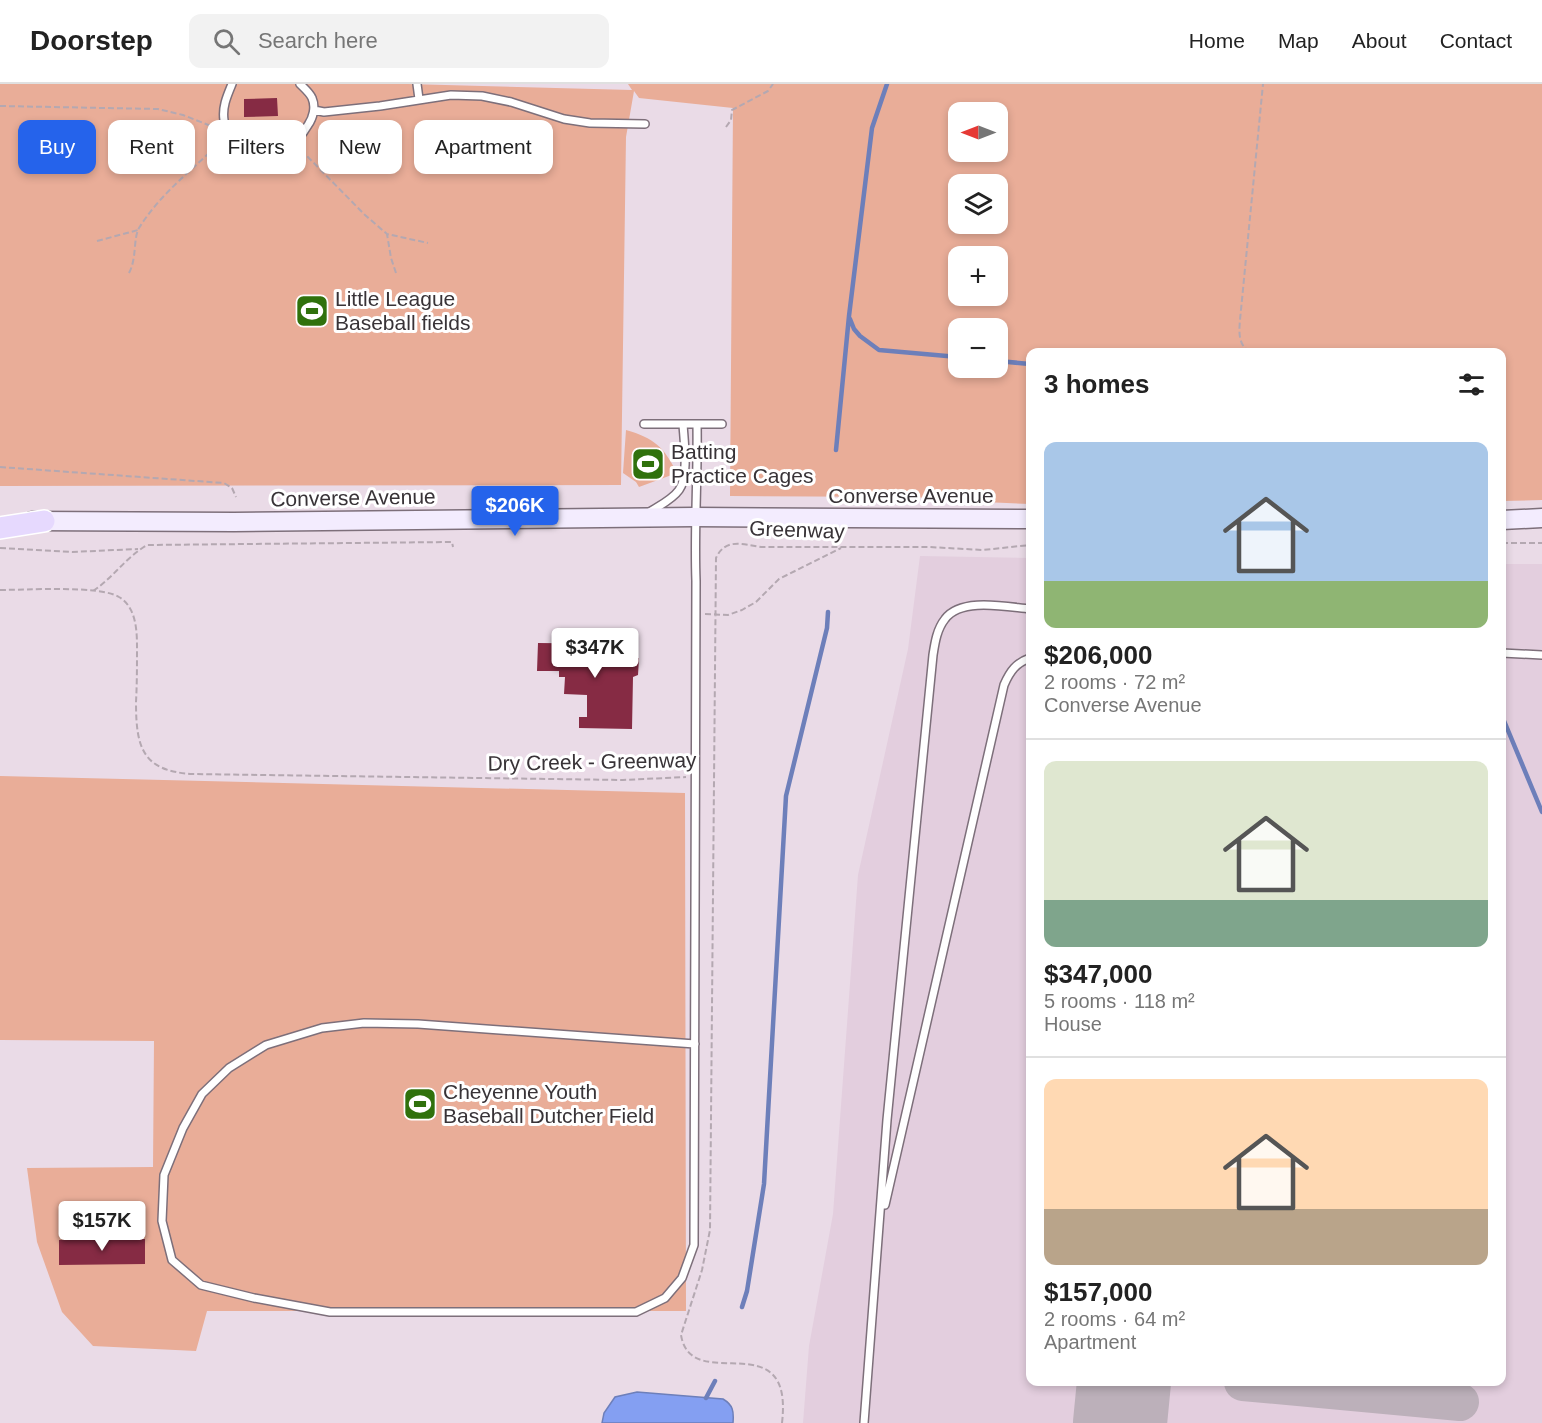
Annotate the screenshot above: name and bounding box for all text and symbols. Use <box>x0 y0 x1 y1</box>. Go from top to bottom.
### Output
search box <box>189 14 609 68</box>
text: Doorstep <box>30 25 153 56</box>
icon: search <box>210 25 243 58</box>
text: Search here <box>258 28 378 53</box>
text: Home <box>1189 29 1245 52</box>
text: Map <box>1278 29 1319 52</box>
text: About <box>1352 29 1407 52</box>
text: Contact <box>1440 29 1512 52</box>
north arrow <box>948 102 1008 162</box>
map controls <box>948 102 1008 378</box>
chip: Buy <box>18 120 96 174</box>
chip: Rent <box>108 120 195 174</box>
chip: Filters <box>207 120 306 174</box>
chip: New <box>318 120 402 174</box>
chip: Apartment <box>414 120 553 174</box>
button: layers <box>948 174 1008 234</box>
button: + <box>948 246 1008 306</box>
place label: Little League Baseball fields <box>335 287 470 334</box>
sports icon: Little League Baseball fields <box>294 293 330 329</box>
button: − <box>948 318 1008 378</box>
icon: filters <box>1455 368 1488 401</box>
text: 3 homes <box>1044 369 1150 399</box>
place label: Batting Practice Cages <box>671 440 813 487</box>
sports icon: Batting Practice Cages <box>630 446 666 482</box>
icon: home <box>1212 481 1320 589</box>
street label: Converse Avenue <box>828 484 994 507</box>
street label: Converse Avenue <box>270 485 436 510</box>
pin: $206K <box>473 486 557 537</box>
text: $206K <box>486 494 544 516</box>
street label: Greenway <box>749 516 846 543</box>
pin: $347K <box>553 628 637 679</box>
text: $347K <box>566 636 624 658</box>
text: $206,000 <box>1044 640 1152 670</box>
text: 2 rooms · 72 m² <box>1044 671 1185 693</box>
text: Converse Avenue <box>1044 694 1202 716</box>
street label: Dry Creek - Greenway <box>487 748 697 775</box>
icon: home <box>1212 800 1320 908</box>
text: $347,000 <box>1044 959 1152 989</box>
text: 5 rooms · 118 m² <box>1044 990 1195 1012</box>
text: House <box>1044 1013 1102 1035</box>
place label: Cheyenne Youth Baseball Dutcher Field <box>443 1080 654 1127</box>
sports icon: Cheyenne Youth Baseball Dutcher Field <box>402 1086 438 1122</box>
icon: home <box>1212 1118 1320 1226</box>
pin: $157K <box>60 1201 144 1252</box>
text: $157K <box>73 1209 131 1231</box>
text: $157,000 <box>1044 1277 1152 1307</box>
text: 2 rooms · 64 m² <box>1044 1308 1185 1330</box>
text: Apartment <box>1044 1331 1136 1353</box>

